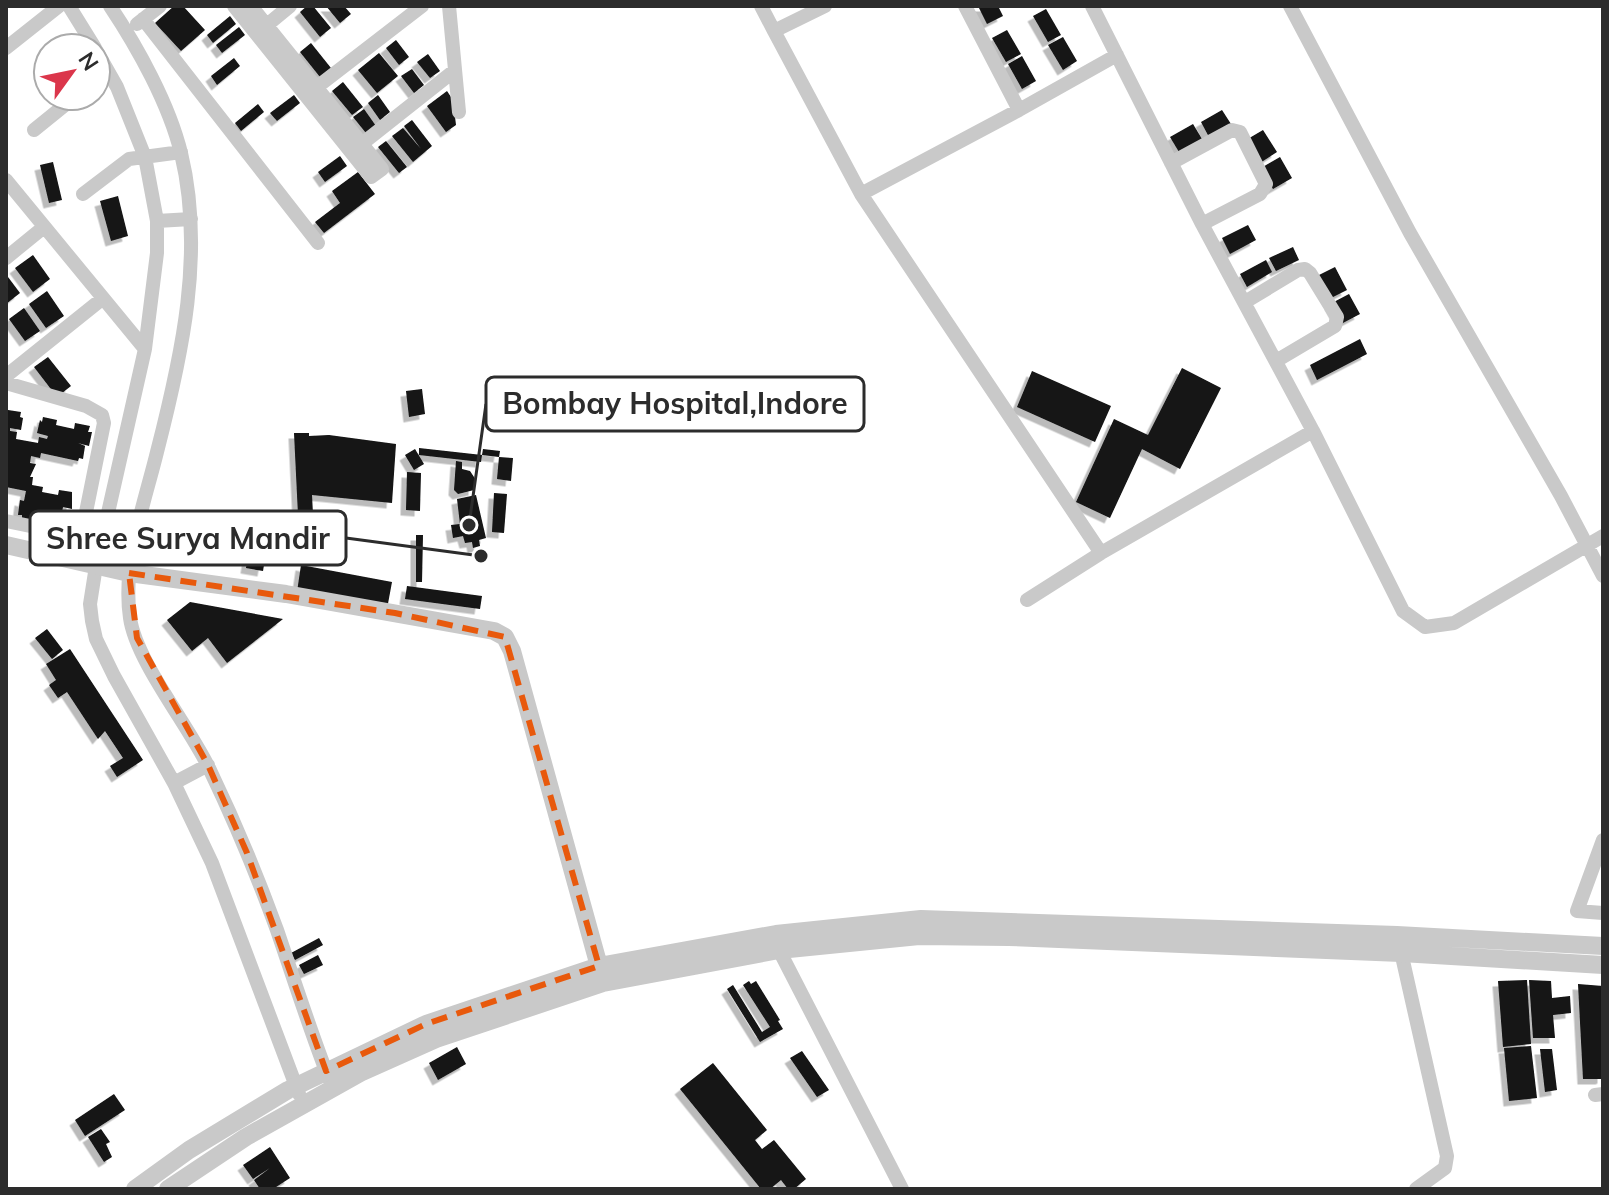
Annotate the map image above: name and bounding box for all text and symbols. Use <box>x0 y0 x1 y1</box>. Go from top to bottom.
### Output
north arrow <box>32 32 112 112</box>
text: N <box>73 47 105 76</box>
callout: Bombay Hospital,Indore <box>486 377 864 431</box>
text: Bombay Hospital,Indore <box>502 384 848 422</box>
callout: Shree Surya Mandir <box>30 511 346 565</box>
text: Shree Surya Mandir <box>46 519 330 557</box>

